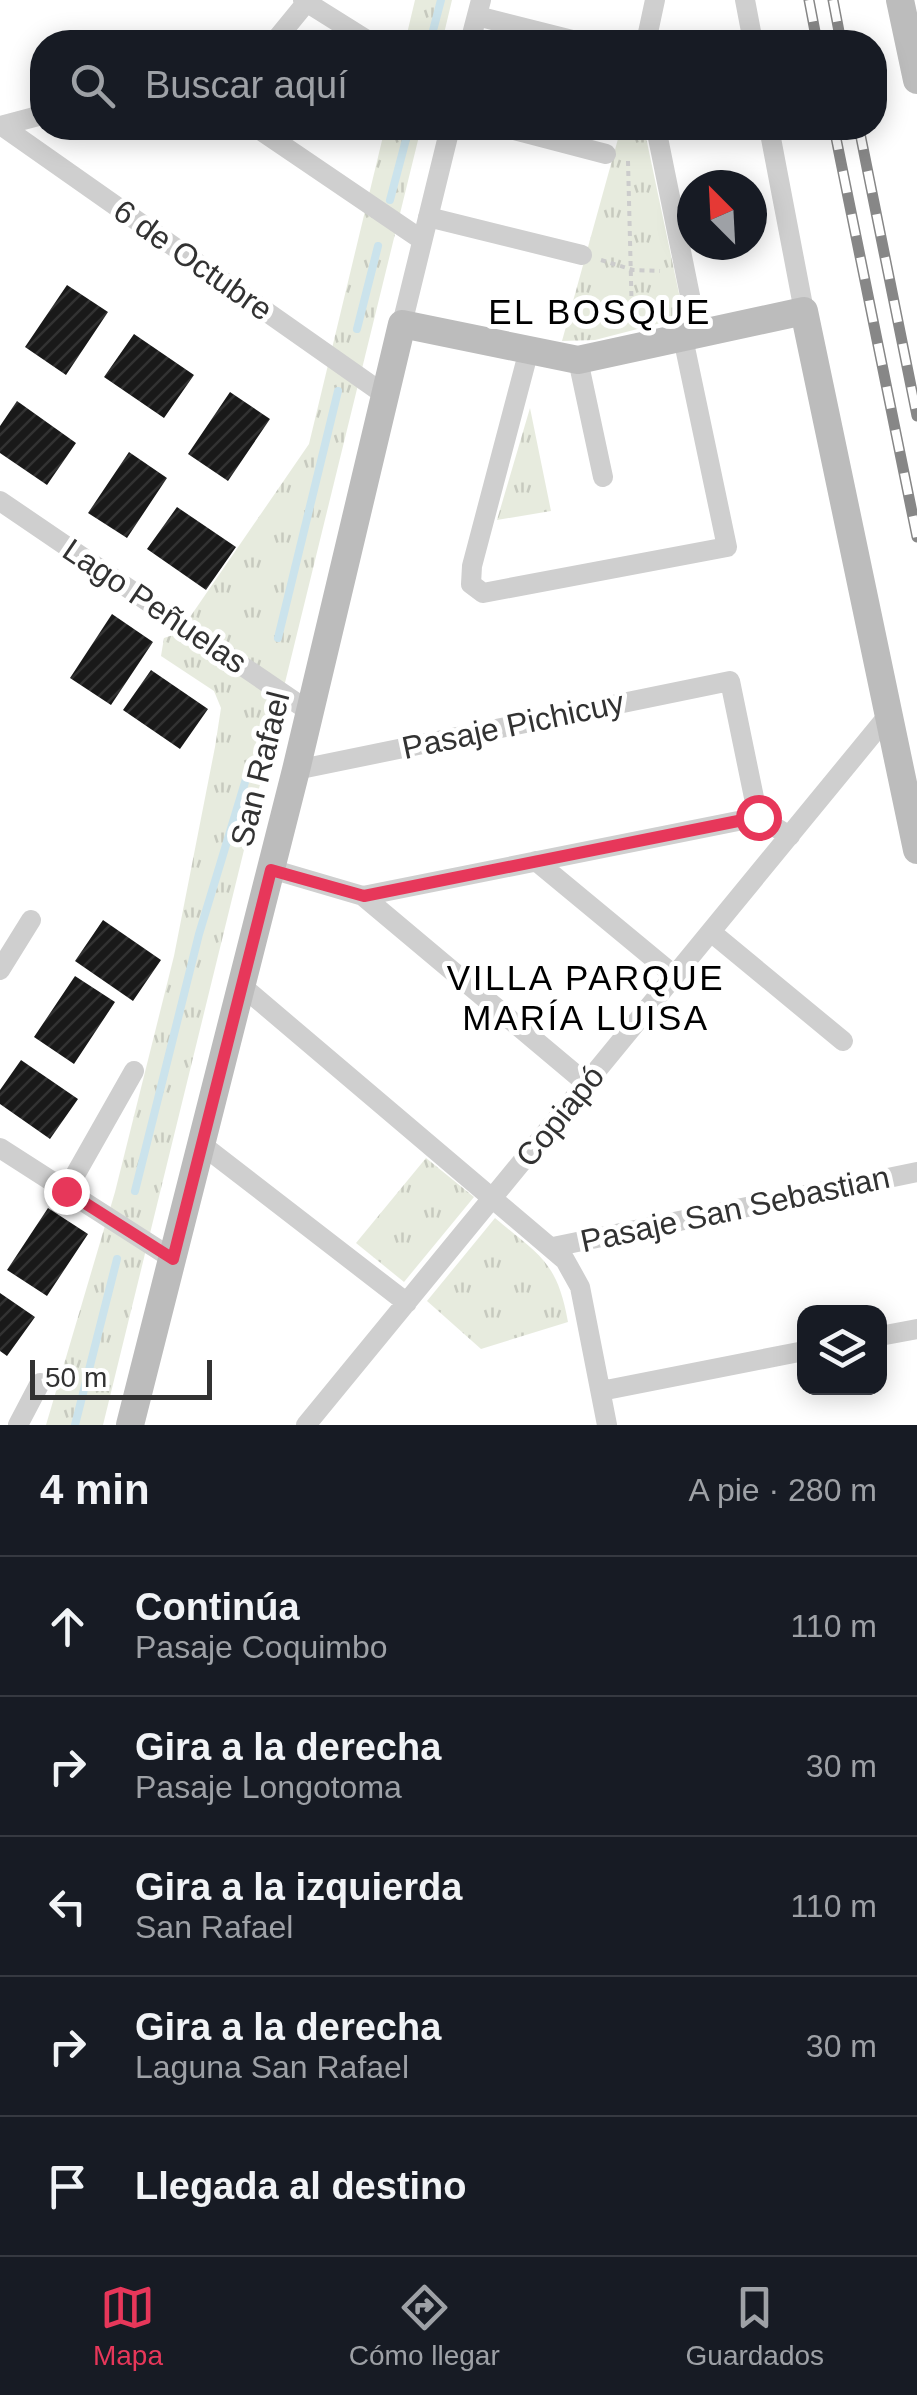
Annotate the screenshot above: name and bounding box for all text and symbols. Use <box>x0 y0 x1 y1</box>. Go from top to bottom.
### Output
search box <box>30 30 887 140</box>
icon: search <box>65 58 120 113</box>
text: Buscar aquí <box>145 64 348 106</box>
north arrow <box>677 170 767 260</box>
street label: 6 de Octubre <box>107 192 279 328</box>
district label: EL BOSQUE <box>488 292 712 331</box>
street label: Lago Peñuelas <box>56 531 254 681</box>
street label: Pasaje Pichicuy <box>399 684 627 766</box>
street label: San Rafael <box>223 688 297 850</box>
route start <box>736 795 782 841</box>
district label: VILLA PARQUE MARÍA LUISA <box>447 958 725 1037</box>
street label: Copiapó <box>509 1058 611 1174</box>
street label: Pasaje San Sebastian <box>577 1159 893 1259</box>
route end <box>44 1169 90 1215</box>
map controls <box>797 1305 887 1395</box>
button: layers <box>797 1305 887 1395</box>
scale bar <box>30 1355 212 1400</box>
text: 50 m <box>45 1362 107 1393</box>
text: 4 min <box>40 1466 150 1513</box>
text: A pie · 280 m <box>688 1472 877 1508</box>
text: Continúa <box>135 1586 300 1628</box>
icon: ahead <box>40 1599 95 1654</box>
text: 110 m <box>790 1608 877 1644</box>
text: Pasaje Coquimbo <box>135 1629 388 1665</box>
text: Gira a la derecha <box>135 1726 441 1768</box>
icon: right <box>40 1739 95 1794</box>
text: 30 m <box>806 1748 877 1784</box>
text: Pasaje Longotoma <box>135 1769 402 1805</box>
text: Gira a la izquierda <box>135 1866 462 1908</box>
icon: left <box>40 1879 95 1934</box>
text: 110 m <box>790 1888 877 1924</box>
text: San Rafael <box>135 1909 293 1945</box>
text: Gira a la derecha <box>135 2006 441 2048</box>
icon: right <box>40 2019 95 2074</box>
text: 30 m <box>806 2028 877 2064</box>
text: Laguna San Rafael <box>135 2049 409 2085</box>
icon: arrive <box>40 2159 95 2214</box>
text: Llegada al destino <box>135 2165 467 2207</box>
tab: Mapa <box>93 2280 163 2372</box>
tab: Cómo llegar <box>349 2280 500 2372</box>
tab: Guardados <box>686 2280 824 2372</box>

